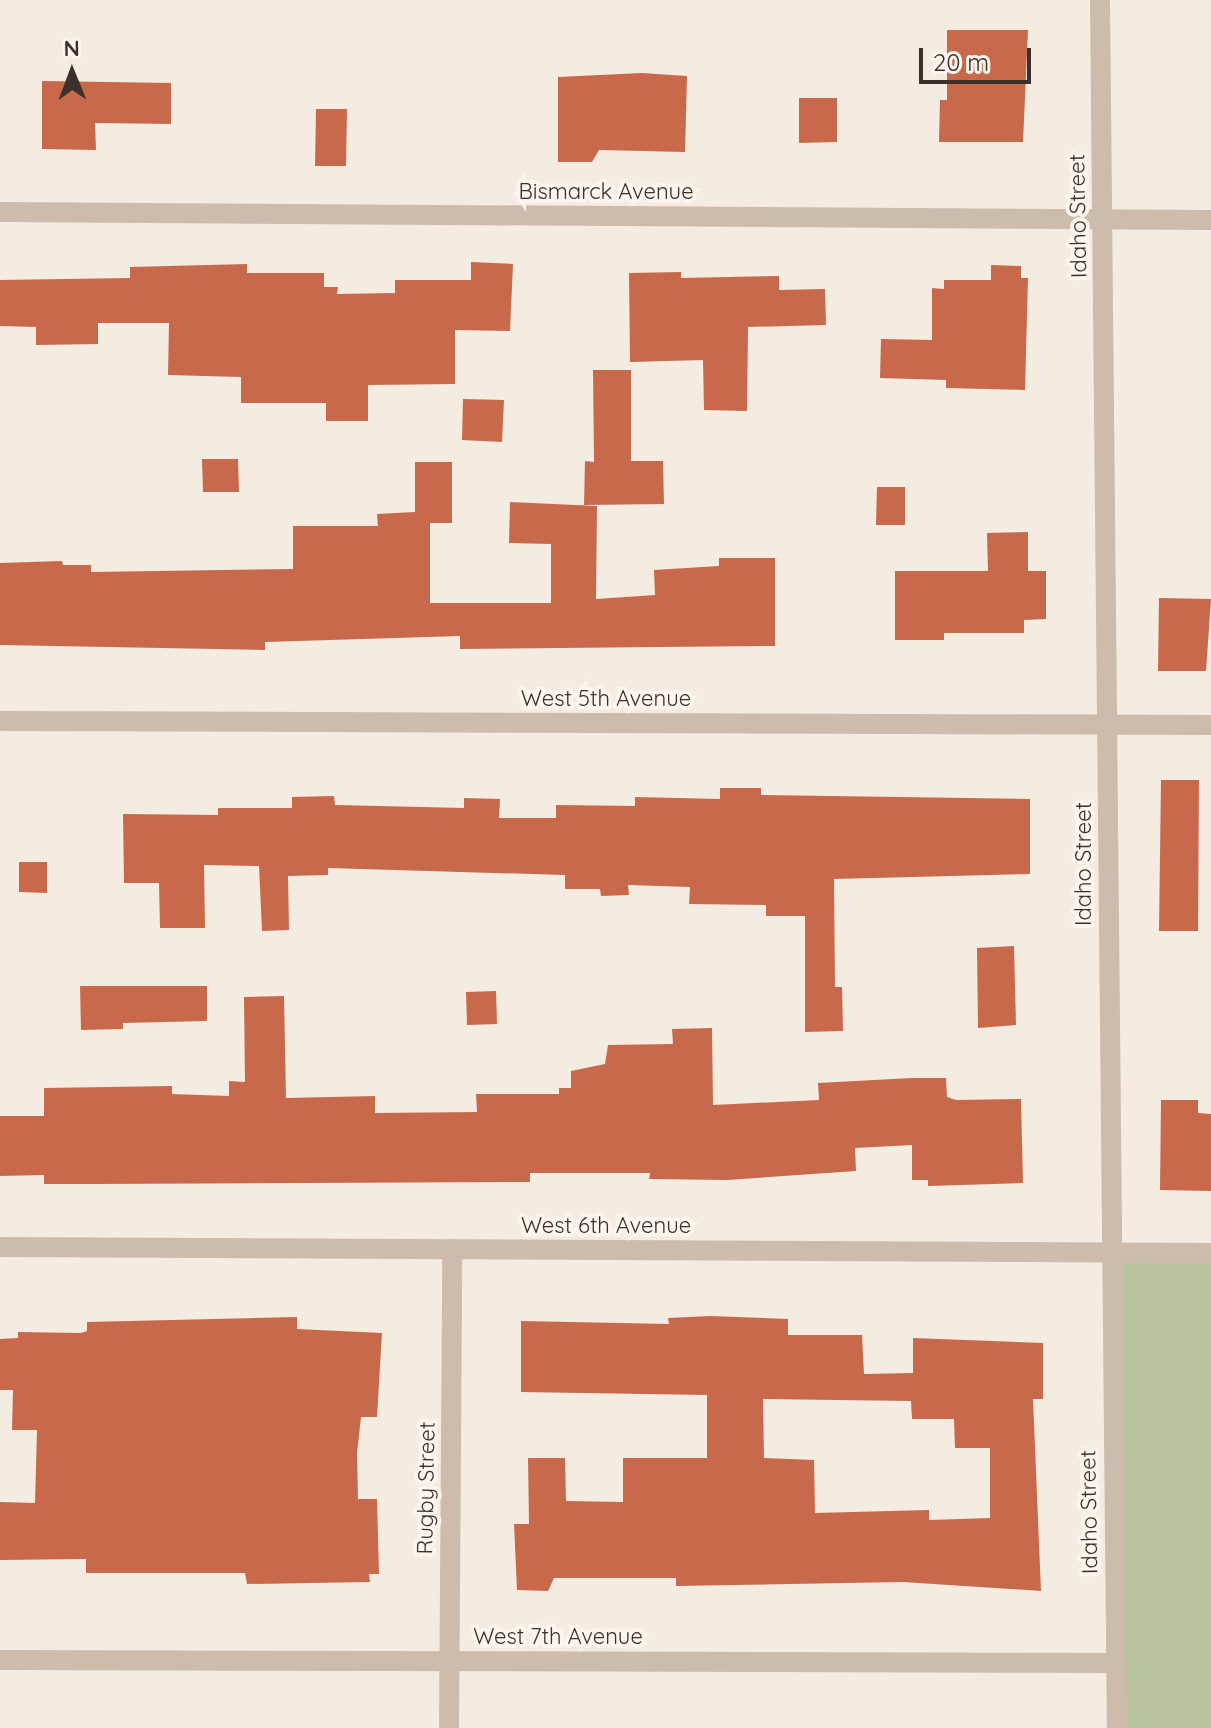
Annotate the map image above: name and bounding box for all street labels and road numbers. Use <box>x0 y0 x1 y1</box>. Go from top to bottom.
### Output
street label: Idaho Street <box>1064 154 1092 278</box>
street label: Bismarck Avenue <box>518 179 694 205</box>
street label: West 5th Avenue <box>521 686 691 712</box>
street label: Idaho Street <box>1071 802 1097 926</box>
street label: West 6th Avenue <box>521 1213 691 1239</box>
street label: Rugby Street <box>412 1422 440 1554</box>
street label: Idaho Street <box>1075 1450 1103 1574</box>
street label: West 7th Avenue <box>473 1624 643 1650</box>

